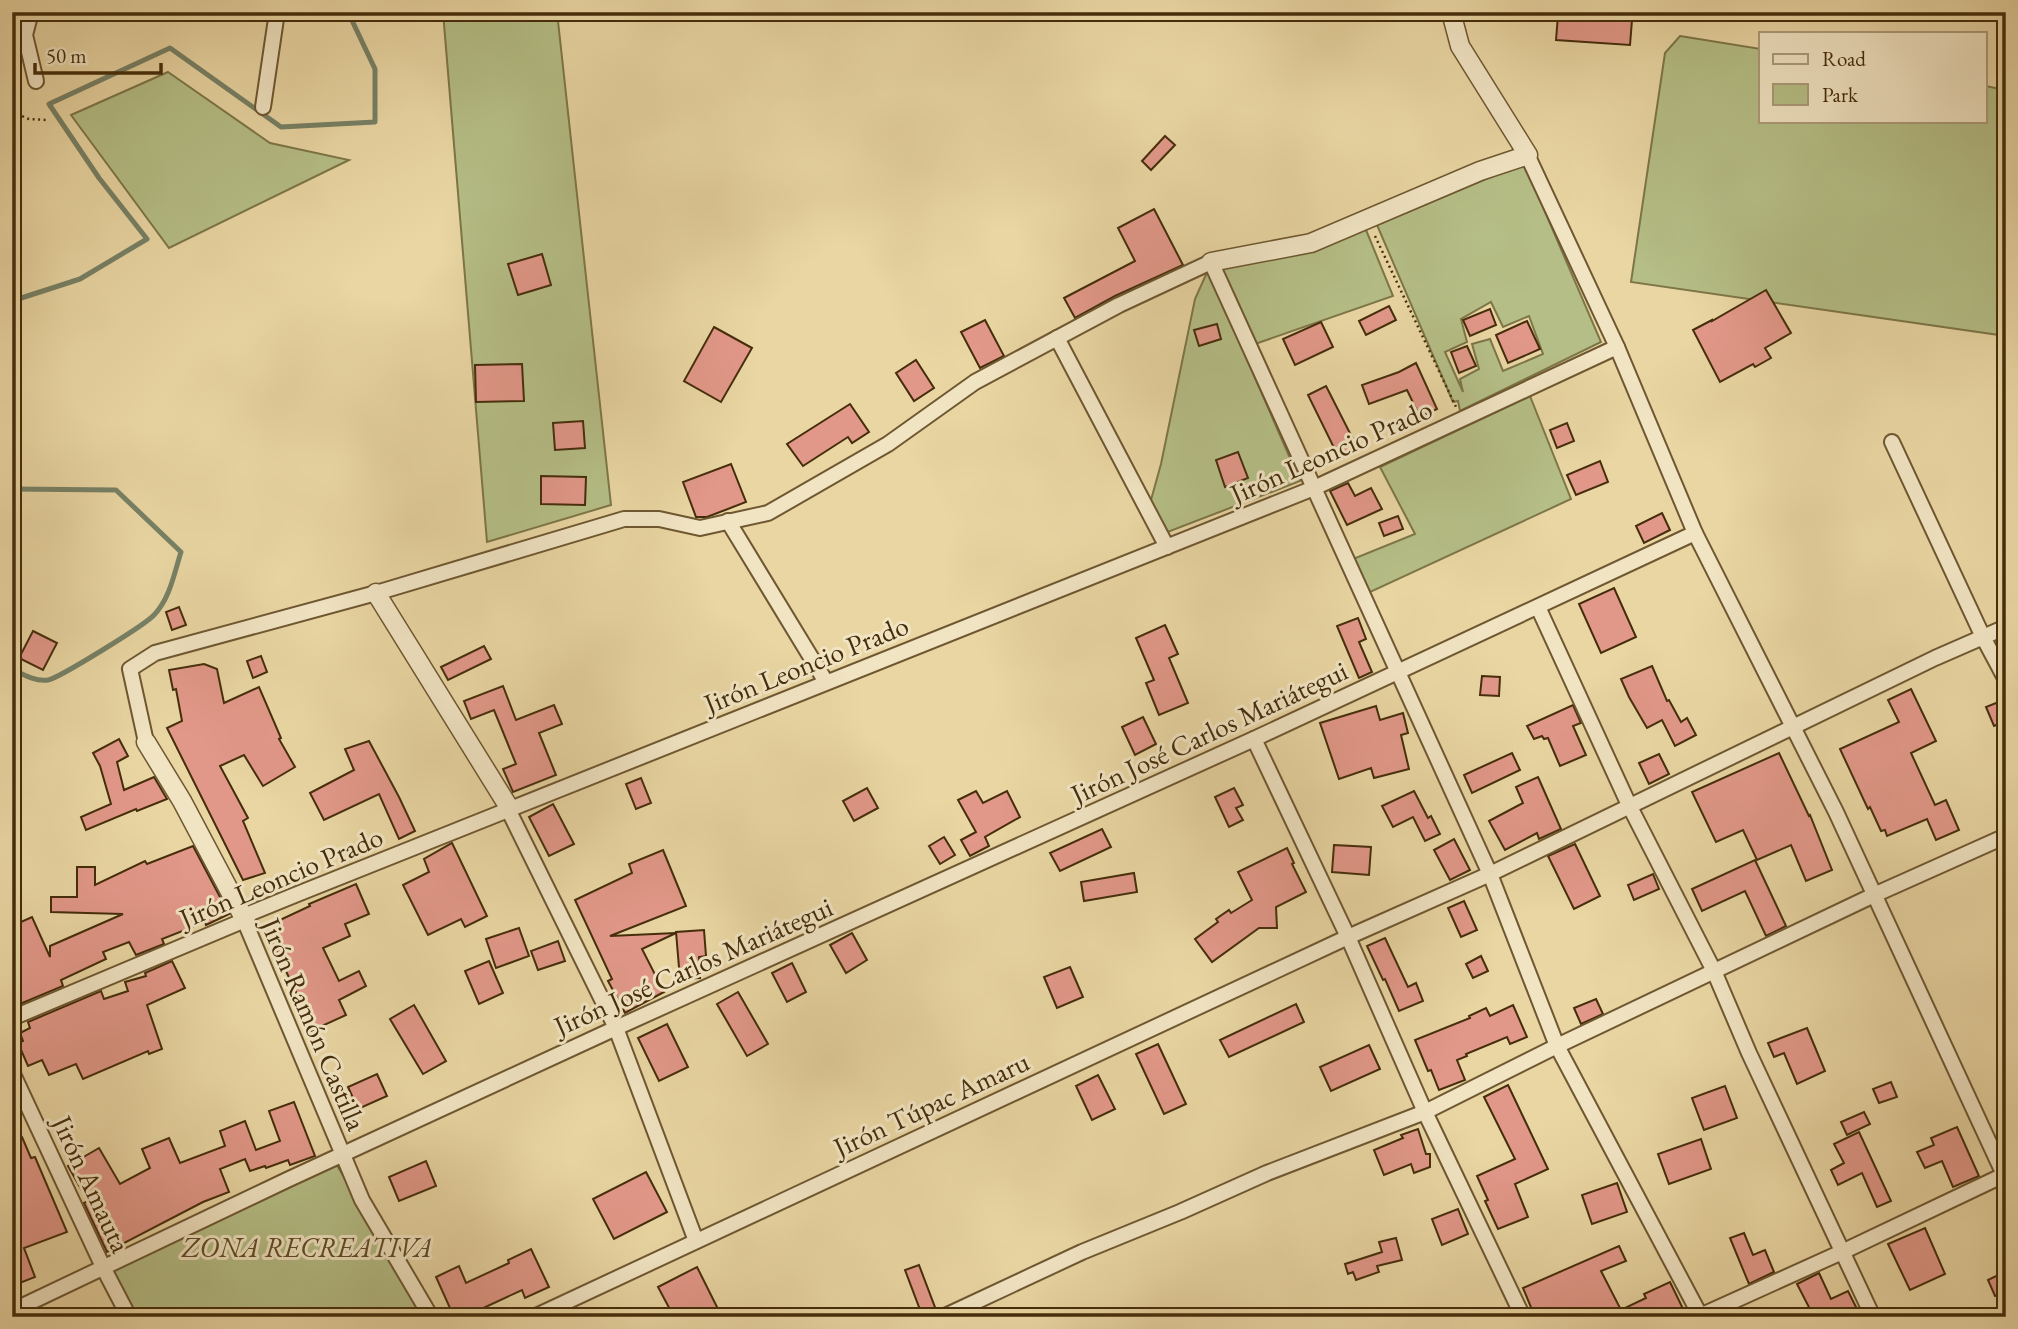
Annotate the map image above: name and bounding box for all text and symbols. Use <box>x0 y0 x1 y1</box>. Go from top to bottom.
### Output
scale bar <box>35 32 161 76</box>
legend <box>1759 32 1986 122</box>
text: 50 m <box>46 42 87 69</box>
text: Road <box>1822 45 1866 72</box>
text: Park <box>1822 81 1859 108</box>
street label: Jirón Leoncio Prado <box>1223 390 1438 512</box>
street label: Jirón Leoncio Prado <box>697 607 914 722</box>
street label: Jirón José Carlos Mariátegui <box>1063 652 1353 813</box>
street label: Jirón Leoncio Prado <box>172 818 388 937</box>
street label: Jirón José Carlos Mariátegui <box>546 888 838 1045</box>
street label: Jirón Ramón Castilla <box>252 910 375 1136</box>
street label: Jirón Túpac Amaru <box>825 1043 1035 1166</box>
street label: Jirón Amauta <box>44 1108 140 1259</box>
park label: ZONA RECREATIVA <box>181 1229 432 1265</box>

